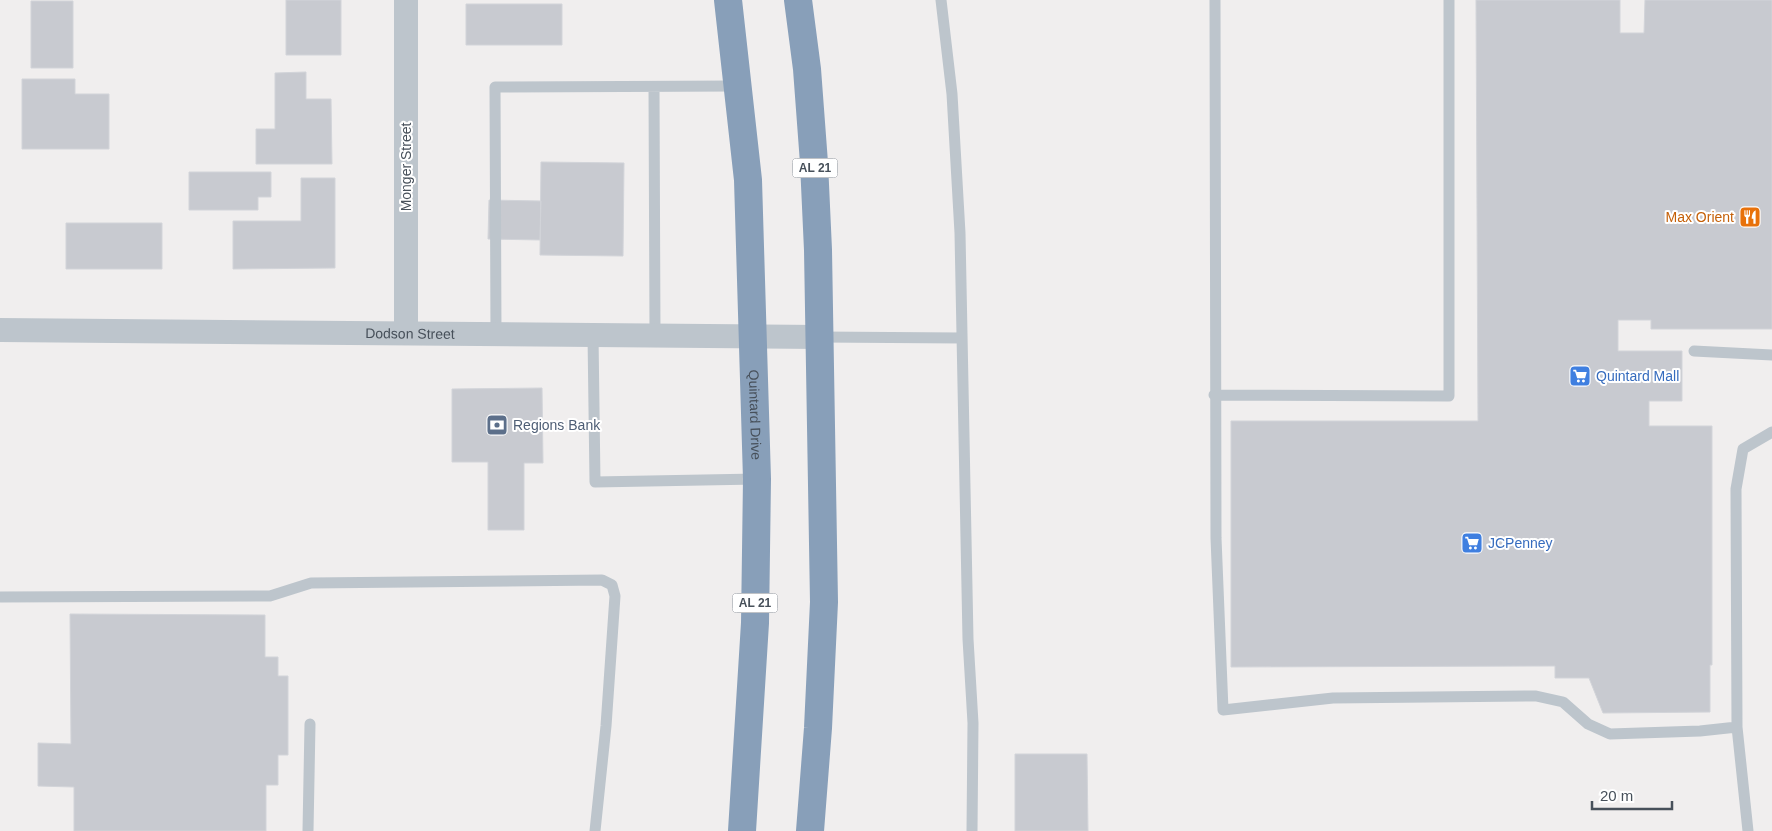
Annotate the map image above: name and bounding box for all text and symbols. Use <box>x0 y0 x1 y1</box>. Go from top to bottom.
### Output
street label: Monger Street <box>398 123 414 211</box>
road number: AL 21 <box>792 158 838 178</box>
restaurant icon: Max Orient <box>1738 205 1762 229</box>
place label: Max Orient <box>1666 209 1734 225</box>
street label: Dodson Street <box>365 325 455 342</box>
supermarket icon: Quintard Mall <box>1568 364 1592 388</box>
place label: Quintard Mall <box>1596 368 1679 384</box>
street label: Quintard Drive <box>746 369 764 460</box>
bank icon: Regions Bank <box>485 413 509 437</box>
place label: Regions Bank <box>513 417 601 433</box>
supermarket icon: JCPenney <box>1460 531 1484 555</box>
place label: JCPenney <box>1488 535 1553 551</box>
road number: AL 21 <box>732 594 778 612</box>
scale bar <box>1592 778 1672 810</box>
text: 20 m <box>1600 787 1633 804</box>

